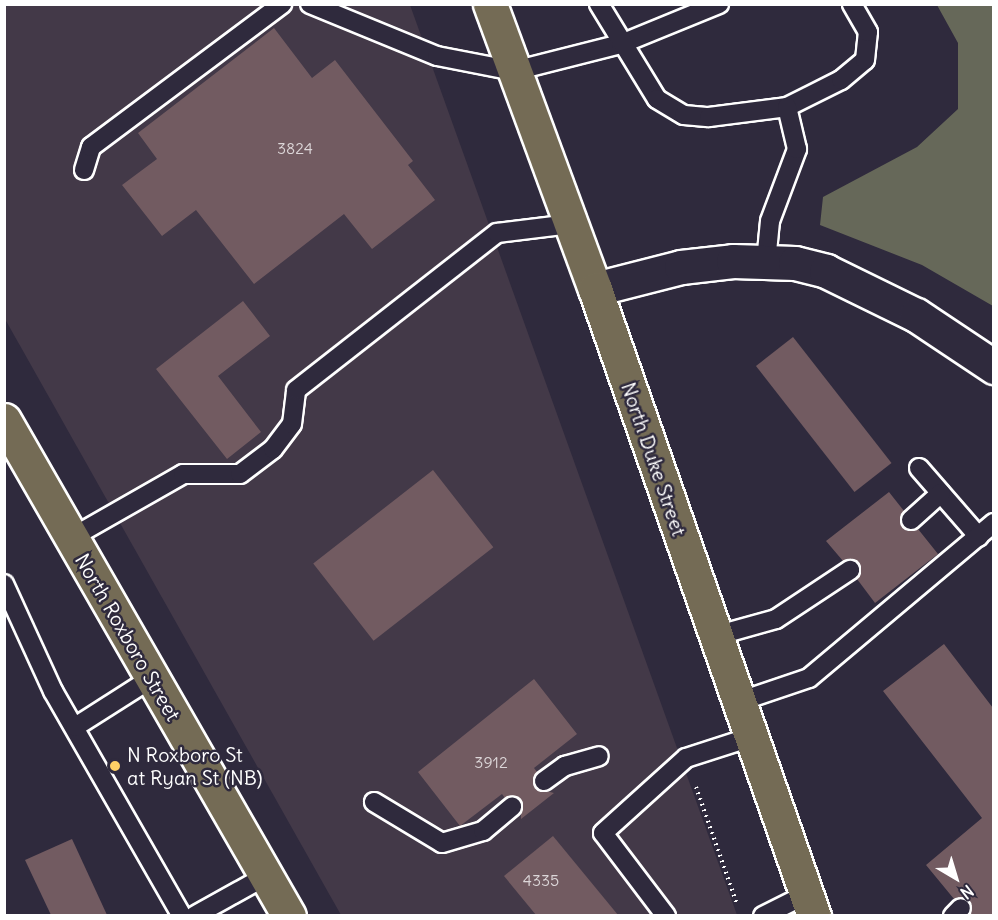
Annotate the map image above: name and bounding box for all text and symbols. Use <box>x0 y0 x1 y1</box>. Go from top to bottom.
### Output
house number: 3824 <box>277 138 313 158</box>
street label: North Duke Street <box>616 379 692 539</box>
street label: North Roxboro Street <box>70 549 186 725</box>
place label: N Roxboro St at Ryan St (NB) <box>127 742 263 789</box>
house number: 3912 <box>474 752 508 772</box>
marker: N Roxboro St at Ryan St (NB) <box>108 759 122 773</box>
north arrow <box>926 848 986 908</box>
house number: 4335 <box>523 870 559 890</box>
text: N <box>957 881 978 903</box>

